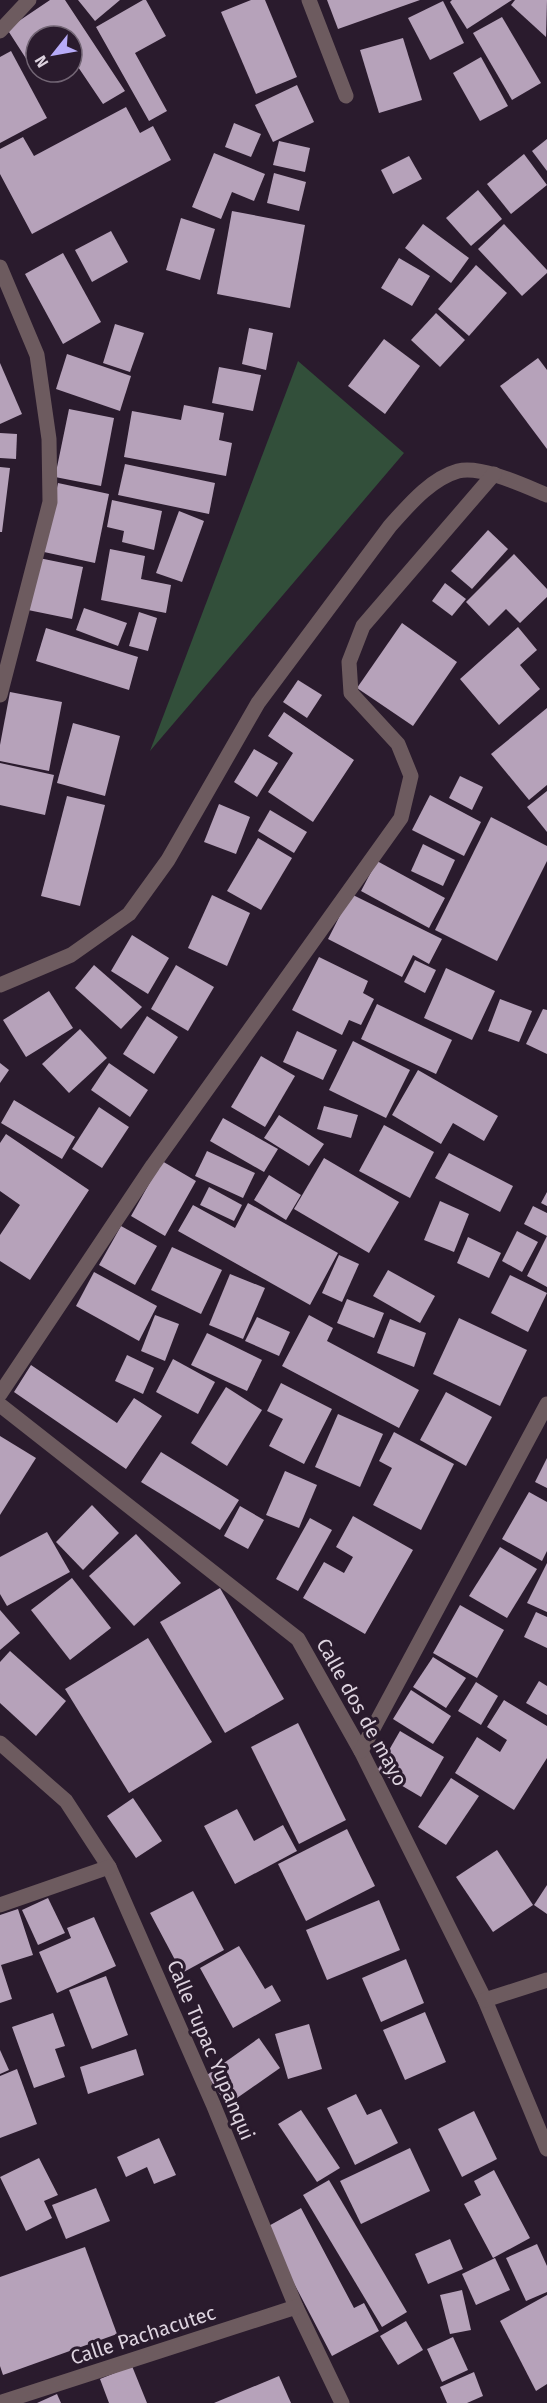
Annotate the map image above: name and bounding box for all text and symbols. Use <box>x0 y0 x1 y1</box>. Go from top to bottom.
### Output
north arrow <box>24 24 84 84</box>
text: N <box>31 52 52 71</box>
street label: Calle dos de mayo <box>311 1634 413 1790</box>
street label: Calle Tupac Yupanqui <box>162 1956 260 2144</box>
street label: Calle Pachacutec <box>67 2300 219 2370</box>

